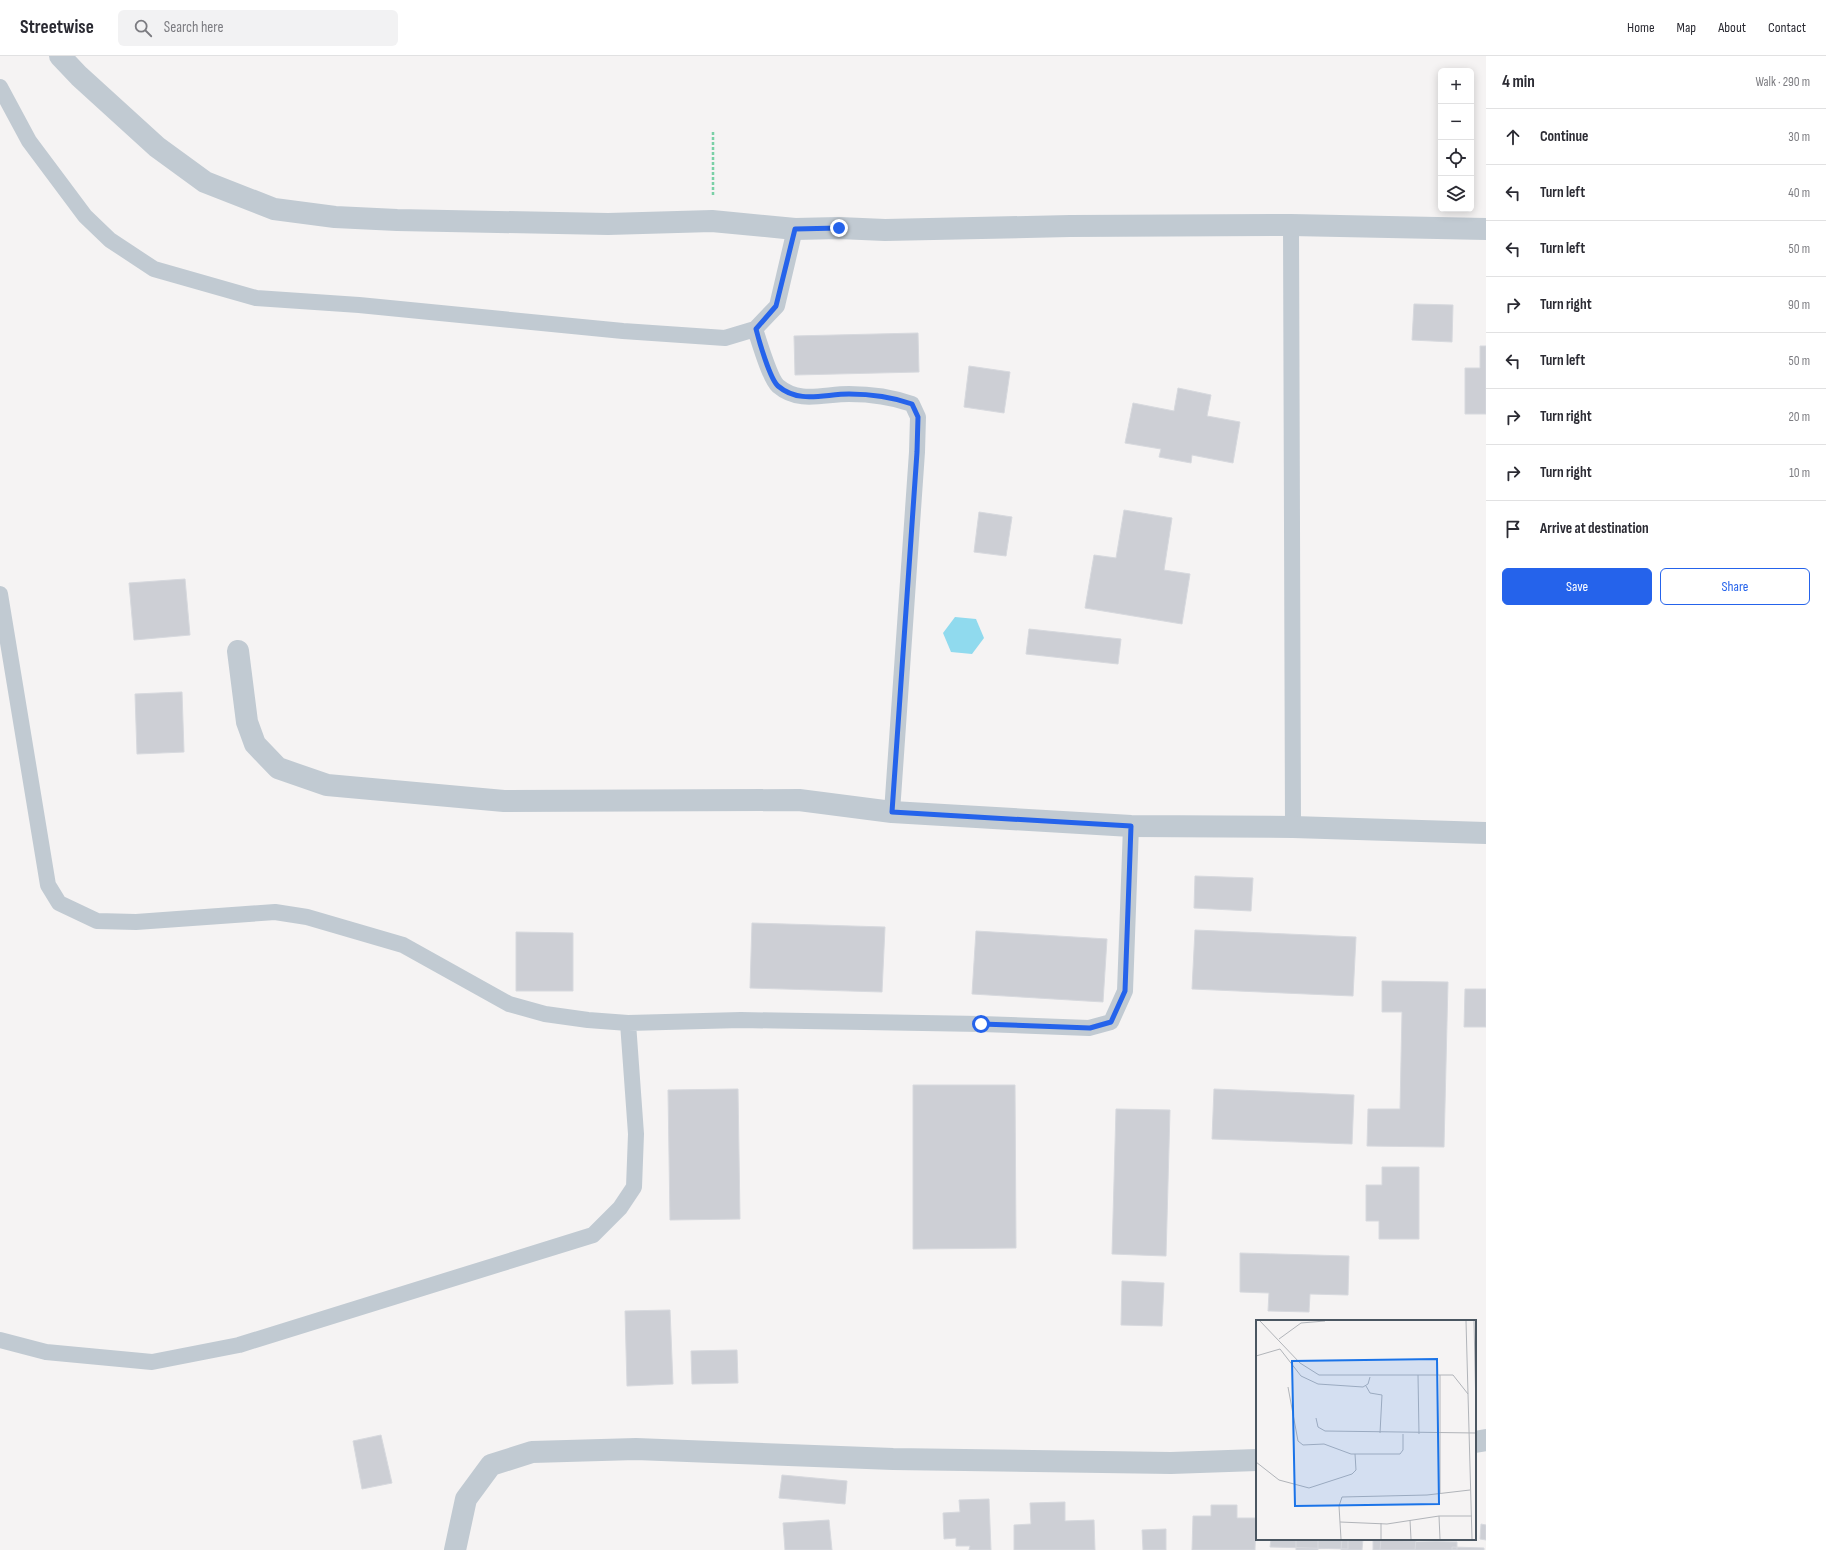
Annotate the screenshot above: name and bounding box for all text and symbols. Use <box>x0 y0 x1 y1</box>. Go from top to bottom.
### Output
search box <box>118 10 398 46</box>
text: Streetwise <box>20 16 94 39</box>
icon: search <box>132 17 154 39</box>
text: Search here <box>164 18 223 37</box>
text: Home <box>1627 19 1655 36</box>
text: Map <box>1677 19 1696 36</box>
text: About <box>1718 19 1746 36</box>
text: Contact <box>1768 19 1806 36</box>
map controls <box>1438 68 1474 212</box>
button: + <box>1438 68 1474 104</box>
text: 4 min <box>1502 72 1535 92</box>
text: Walk · 290 m <box>1755 74 1810 90</box>
button: − <box>1438 104 1474 140</box>
icon: ahead <box>1502 126 1524 148</box>
text: Continue <box>1540 127 1589 146</box>
text: 30 m <box>1788 129 1810 145</box>
button: locate <box>1438 140 1474 176</box>
button: layers <box>1438 176 1474 212</box>
icon: left <box>1502 182 1524 204</box>
text: Turn left <box>1540 183 1585 202</box>
text: 40 m <box>1788 185 1810 201</box>
route end <box>830 219 848 237</box>
icon: left <box>1502 238 1524 260</box>
text: Turn left <box>1540 239 1585 258</box>
text: 50 m <box>1789 241 1810 257</box>
icon: right <box>1502 294 1524 316</box>
text: Turn right <box>1540 295 1592 314</box>
text: 90 m <box>1788 297 1810 313</box>
icon: left <box>1502 350 1524 372</box>
text: Turn left <box>1540 351 1585 370</box>
text: 50 m <box>1789 353 1810 369</box>
icon: right <box>1502 406 1524 428</box>
text: Turn right <box>1540 407 1592 426</box>
text: 20 m <box>1788 409 1810 425</box>
icon: right <box>1502 462 1524 484</box>
text: Turn right <box>1540 463 1592 482</box>
text: 10 m <box>1789 465 1810 481</box>
icon: arrive <box>1502 518 1524 540</box>
text: Arrive at destination <box>1540 519 1649 538</box>
button: Save <box>1502 568 1652 605</box>
button: Share <box>1660 568 1810 605</box>
route start <box>972 1015 990 1033</box>
inset map <box>1256 1320 1476 1540</box>

